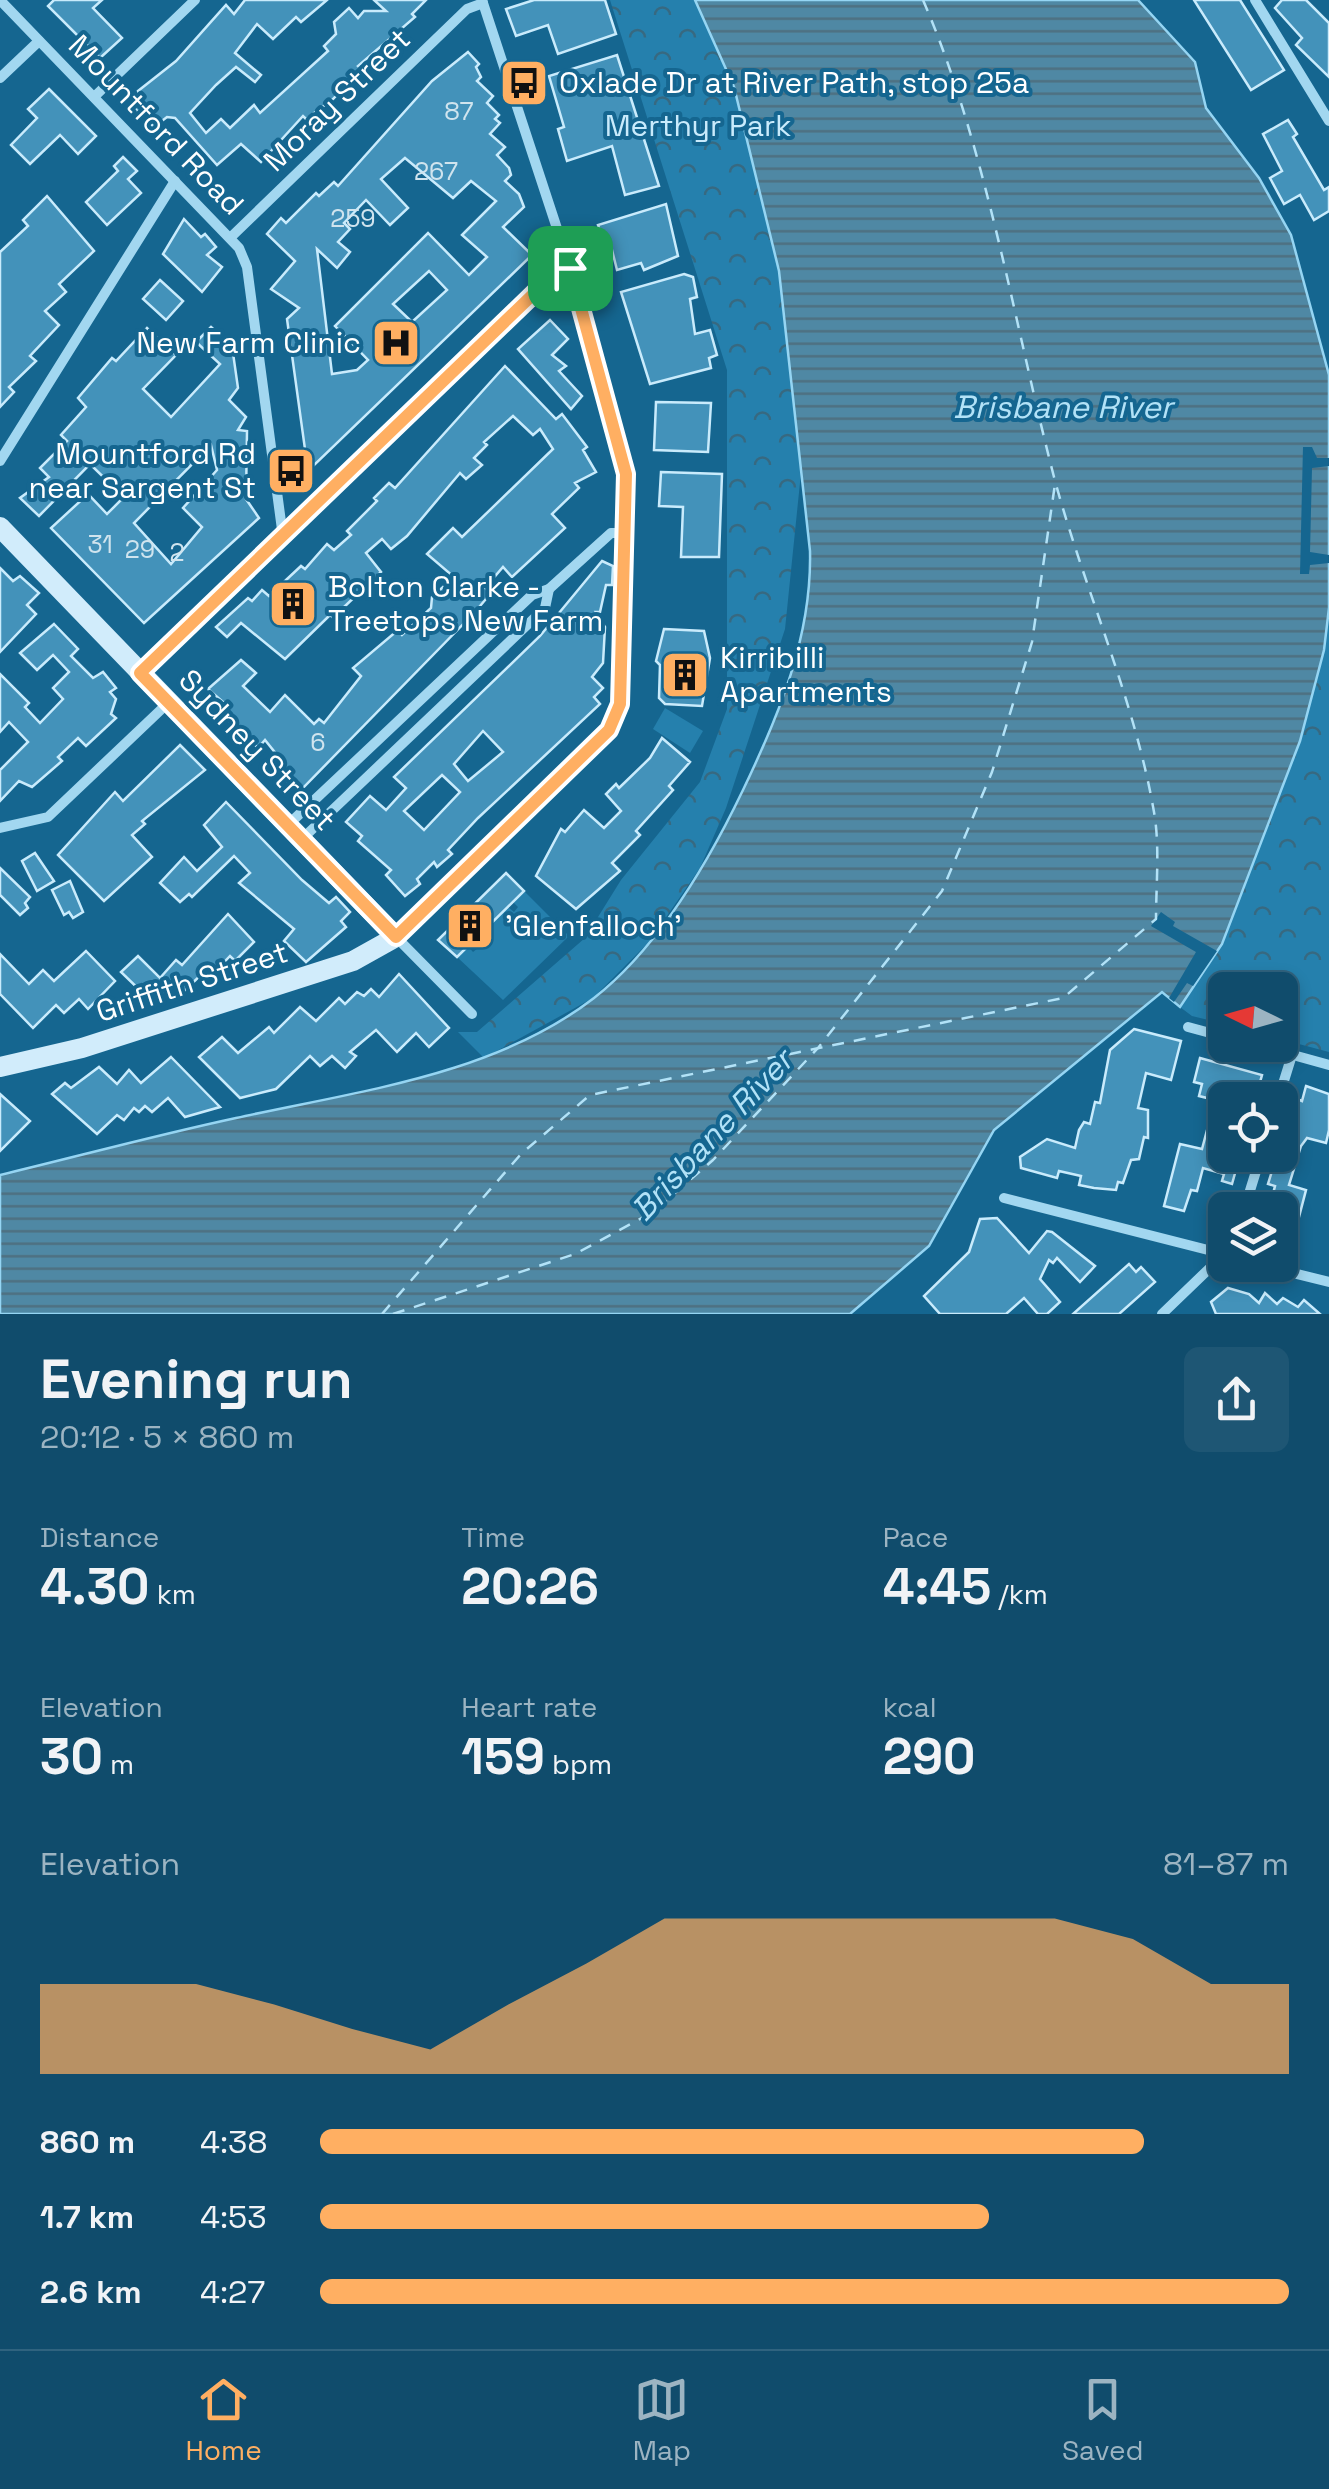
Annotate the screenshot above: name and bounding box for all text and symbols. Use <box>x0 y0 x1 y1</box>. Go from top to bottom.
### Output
street label: Moray Street <box>255 20 419 180</box>
street label: Mountford Road <box>60 26 252 223</box>
bus stop icon: Oxlade Dr at River Path, stop 25a <box>498 57 550 109</box>
place label: Oxlade Dr at River Path, stop 25a <box>559 63 1029 102</box>
house number: 87 <box>444 95 474 127</box>
park label: Merthyr Park <box>605 106 791 145</box>
house number: 267 <box>414 155 458 187</box>
house number: 259 <box>330 202 376 234</box>
pin <box>528 226 613 311</box>
icon: arrive <box>543 241 598 296</box>
hospital icon: New Farm Clinic <box>370 317 422 369</box>
place label: New Farm Clinic <box>136 323 361 362</box>
water label: Brisbane River <box>953 387 1176 427</box>
place label: Mountford Rd near Sargent St <box>29 434 256 507</box>
bus stop icon: Mountford Rd near Sargent St <box>265 445 317 497</box>
house number: 31 <box>87 528 113 560</box>
house number: 29 <box>125 533 155 565</box>
house number: 2 <box>169 536 185 568</box>
place label: Bolton Clarke - Treetops New Farm <box>328 567 603 640</box>
building icon: Bolton Clarke - Treetops New Farm <box>267 578 319 630</box>
place label: Kirribilli Apartments <box>720 638 892 711</box>
building icon: Kirribilli Apartments <box>659 649 711 701</box>
street label: Sydney Street <box>170 661 344 839</box>
house number: 6 <box>310 726 326 758</box>
building icon: 'Glenfalloch' <box>444 900 496 952</box>
place label: 'Glenfalloch' <box>505 906 682 945</box>
street label: Griffith Street <box>91 932 293 1031</box>
north arrow <box>1208 972 1298 1062</box>
map controls <box>1208 972 1298 1282</box>
water label: Brisbane River <box>623 1039 803 1229</box>
button: locate <box>1208 1082 1298 1172</box>
button: layers <box>1208 1192 1298 1282</box>
text: Evening run <box>40 1344 353 1414</box>
button: share <box>1184 1347 1289 1452</box>
text: 20:12 · 5 × 860 m <box>40 1417 294 1457</box>
text: Distance <box>40 1519 159 1555</box>
text: Time <box>461 1519 525 1555</box>
text: Pace <box>883 1519 948 1555</box>
text: 4.30 <box>40 1555 150 1619</box>
text: 20:26 <box>461 1555 599 1619</box>
text: 4:45 <box>883 1555 991 1619</box>
text: km <box>150 1576 196 1612</box>
text: /km <box>991 1576 1048 1612</box>
text: Elevation <box>40 1689 163 1725</box>
text: Heart rate <box>461 1689 597 1725</box>
text: kcal <box>883 1689 937 1725</box>
text: 30 <box>40 1725 103 1789</box>
text: 159 <box>461 1725 545 1789</box>
text: 290 <box>883 1725 975 1789</box>
text: m <box>103 1746 134 1782</box>
text: bpm <box>545 1746 612 1782</box>
text: Elevation <box>40 1844 180 1884</box>
text: 81–87 m <box>1163 1844 1289 1884</box>
text: 860 m <box>40 2122 135 2162</box>
text: 4:38 <box>200 2122 267 2162</box>
text: 1.7 km <box>40 2197 134 2237</box>
text: 4:53 <box>200 2197 267 2237</box>
text: 2.6 km <box>40 2272 142 2312</box>
text: 4:27 <box>200 2272 265 2312</box>
tab: Home <box>185 2372 262 2468</box>
tab: Map <box>633 2372 691 2468</box>
tab: Saved <box>1062 2372 1144 2468</box>

